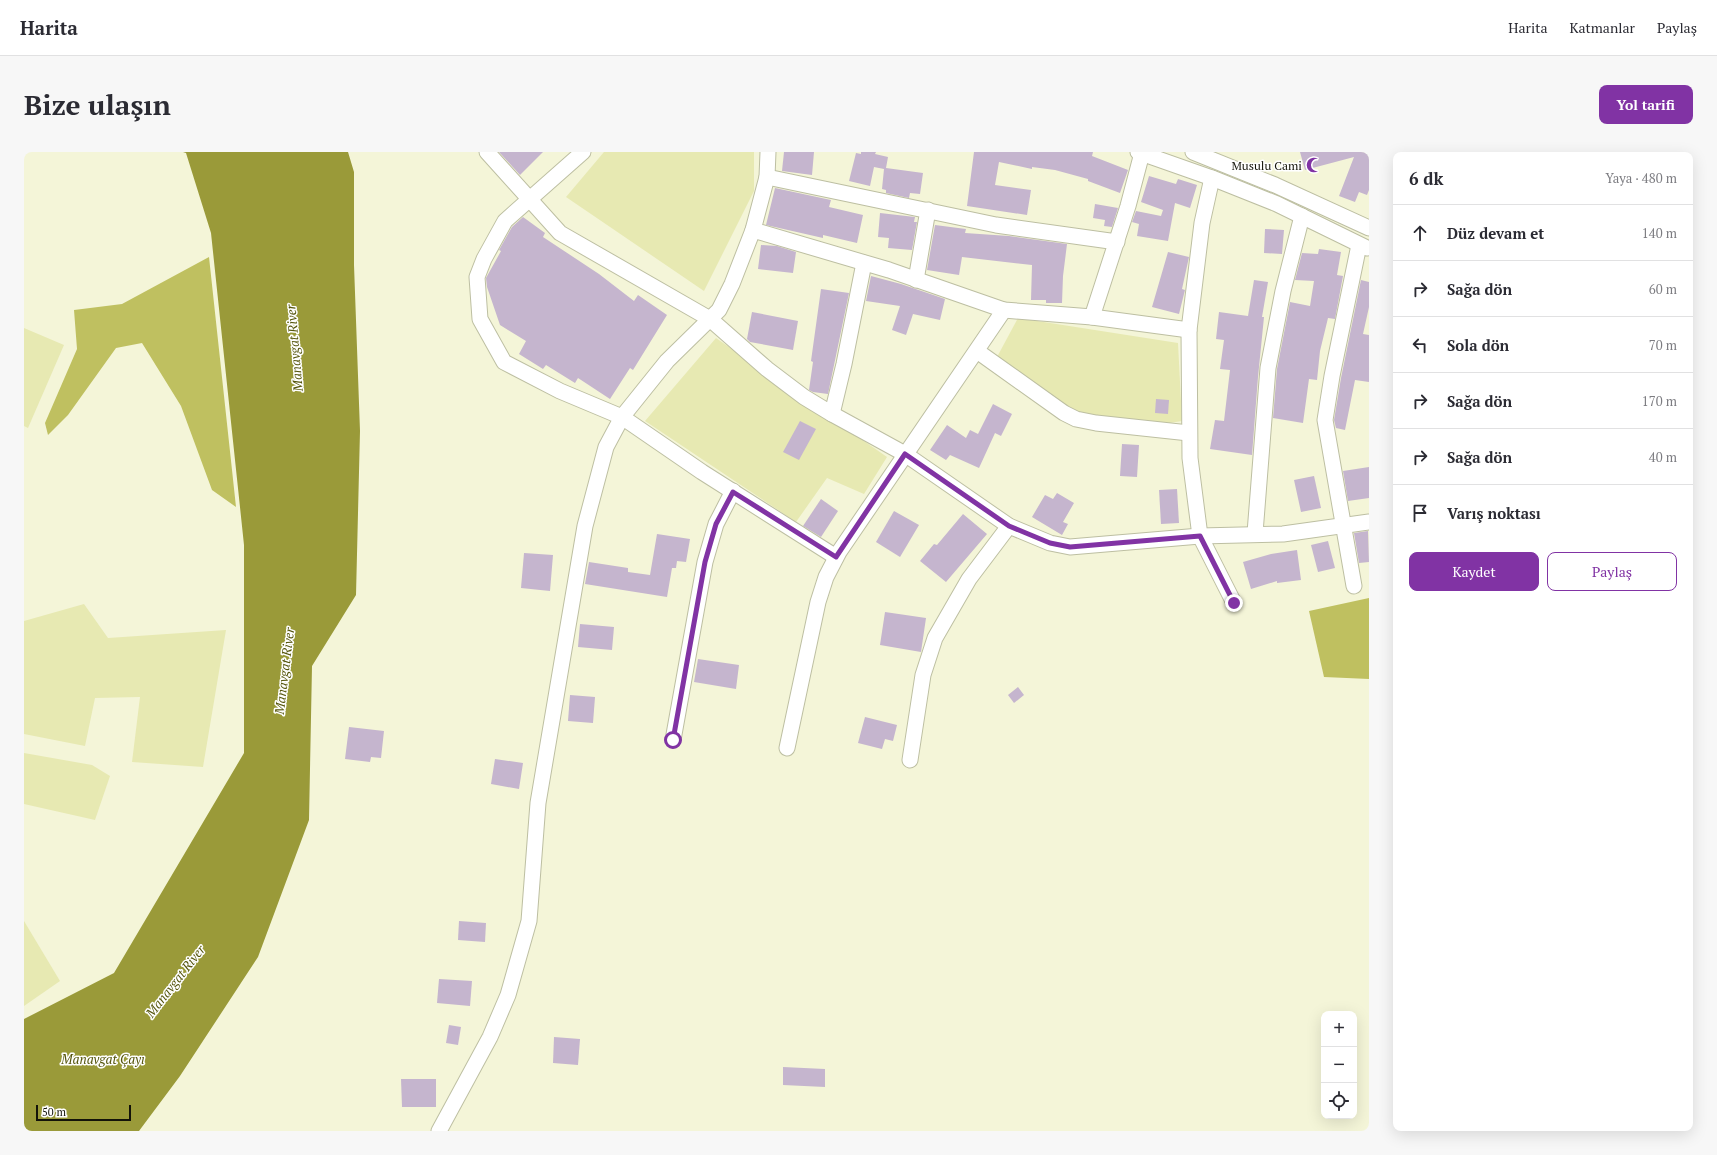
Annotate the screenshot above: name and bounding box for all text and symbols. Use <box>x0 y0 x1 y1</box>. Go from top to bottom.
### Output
text: Harita <box>20 15 78 40</box>
text: Harita <box>1508 18 1547 37</box>
text: Katmanlar <box>1569 18 1635 37</box>
text: Paylaş <box>1657 18 1697 37</box>
button: Yol tarifi <box>1599 85 1693 124</box>
text: Bize ulaşın <box>24 86 171 123</box>
mosque icon: Musulu Cami <box>1305 156 1323 174</box>
place label: Musulu Cami <box>1231 158 1302 173</box>
text: 6 dk <box>1409 167 1443 190</box>
text: Yaya · 480 m <box>1605 169 1677 187</box>
icon: ahead <box>1409 222 1431 244</box>
text: Düz devam et <box>1447 223 1544 243</box>
text: 140 m <box>1642 224 1677 242</box>
icon: right <box>1409 278 1431 300</box>
text: Sağa dön <box>1447 279 1512 299</box>
text: 60 m <box>1649 280 1677 298</box>
water label: Manavgat River <box>281 303 307 393</box>
icon: left <box>1409 334 1431 356</box>
text: Sola dön <box>1447 335 1509 355</box>
text: 70 m <box>1649 336 1677 354</box>
icon: right <box>1409 390 1431 412</box>
text: Sağa dön <box>1447 391 1512 411</box>
text: 170 m <box>1642 392 1677 410</box>
icon: right <box>1409 446 1431 468</box>
text: Sağa dön <box>1447 447 1512 467</box>
text: 40 m <box>1649 448 1677 466</box>
icon: arrive <box>1409 502 1431 524</box>
text: Varış noktası <box>1447 503 1541 523</box>
button: Kaydet <box>1409 552 1539 591</box>
button: Paylaş <box>1547 552 1677 591</box>
route end <box>1225 594 1243 612</box>
water label: Manavgat River <box>270 626 298 716</box>
route start <box>664 731 682 749</box>
water label: Manavgat River <box>140 940 210 1022</box>
map controls <box>1321 1011 1357 1119</box>
button: + <box>1321 1011 1357 1047</box>
button: − <box>1321 1047 1357 1083</box>
water label: Manavgat Çayı <box>60 1050 145 1068</box>
button: locate <box>1321 1083 1357 1119</box>
scale bar <box>36 1103 131 1122</box>
text: 50 m <box>42 1105 66 1119</box>

